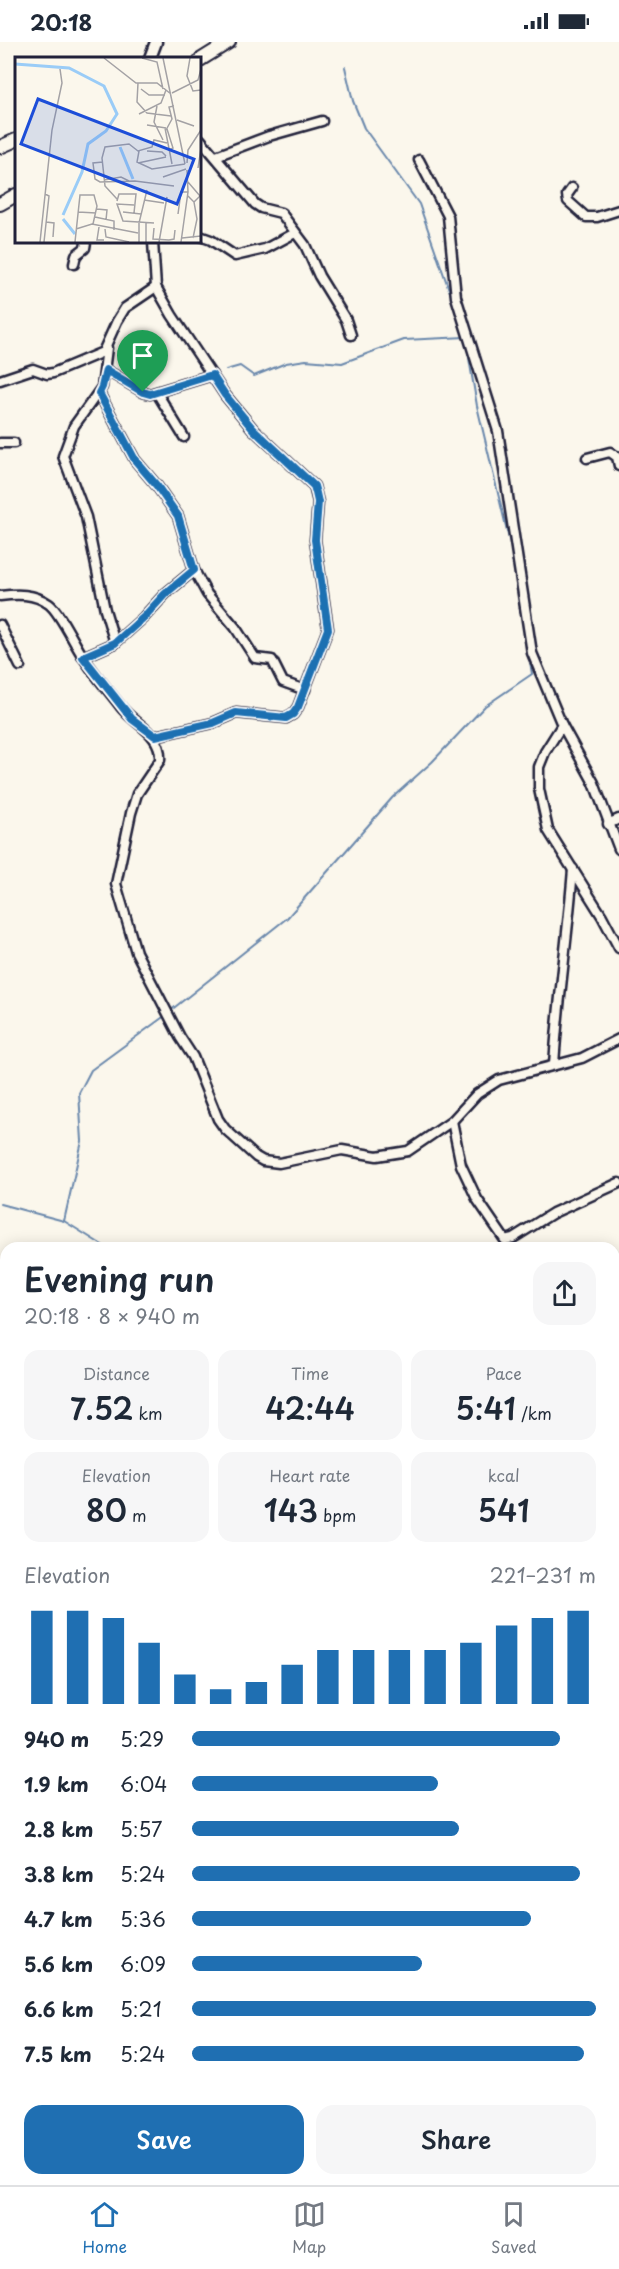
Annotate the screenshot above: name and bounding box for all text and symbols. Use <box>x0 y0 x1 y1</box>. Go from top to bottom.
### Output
text: 20:18 <box>30 5 92 38</box>
inset map <box>15 57 201 243</box>
pin <box>117 330 168 392</box>
icon: arrive <box>126 339 159 372</box>
text: Evening run <box>24 1253 215 1303</box>
button: share <box>533 1262 596 1325</box>
text: 20:18 · 8 × 940 m <box>24 1301 200 1331</box>
text: Distance <box>83 1361 150 1385</box>
text: Time <box>291 1361 329 1385</box>
text: Pace <box>486 1361 522 1385</box>
text: 7.52 <box>70 1385 133 1430</box>
text: 42:44 <box>265 1385 355 1430</box>
text: 5:41 <box>455 1385 516 1430</box>
text: km <box>133 1401 163 1425</box>
text: /km <box>516 1401 552 1425</box>
text: Elevation <box>82 1463 151 1487</box>
text: Heart rate <box>270 1463 350 1487</box>
text: kcal <box>488 1463 520 1487</box>
text: 80 <box>86 1487 127 1532</box>
text: 143 <box>264 1487 318 1532</box>
text: 541 <box>478 1487 530 1532</box>
text: m <box>127 1503 147 1527</box>
text: bpm <box>318 1503 356 1527</box>
text: Elevation <box>24 1560 110 1590</box>
text: 221–231 m <box>490 1560 596 1590</box>
text: 940 m <box>24 1724 89 1754</box>
text: 5:29 <box>120 1724 164 1754</box>
text: 1.9 km <box>24 1769 89 1799</box>
text: 6:04 <box>120 1769 168 1799</box>
text: 2.8 km <box>24 1814 93 1844</box>
text: 5:57 <box>120 1814 163 1844</box>
text: 3.8 km <box>24 1859 94 1889</box>
text: 5:24 <box>120 1859 165 1889</box>
text: 4.7 km <box>24 1904 93 1934</box>
text: 5:36 <box>120 1904 166 1934</box>
text: 5.6 km <box>24 1949 93 1979</box>
text: 6:09 <box>120 1949 166 1979</box>
text: 6.6 km <box>24 1994 94 2024</box>
text: 5:21 <box>120 1994 162 2024</box>
text: 7.5 km <box>24 2039 92 2069</box>
text: 5:24 <box>120 2039 165 2069</box>
button: Save <box>24 2105 304 2174</box>
button: Share <box>316 2105 596 2174</box>
tab: Home <box>82 2198 127 2258</box>
tab: Map <box>292 2198 326 2258</box>
tab: Saved <box>491 2198 537 2258</box>

